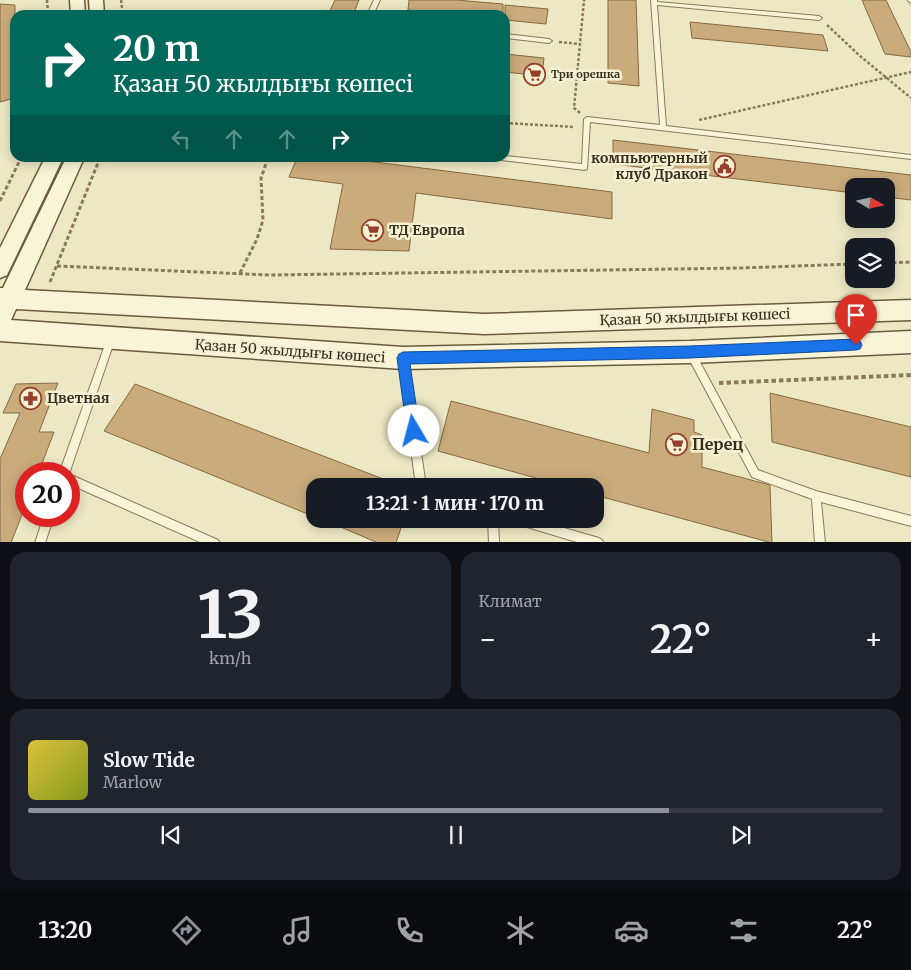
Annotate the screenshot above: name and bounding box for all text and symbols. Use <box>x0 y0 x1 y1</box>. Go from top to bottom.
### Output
text: 20 m <box>113 27 200 71</box>
icon: right <box>30 30 95 95</box>
supermarket icon: Три орешка <box>523 62 547 86</box>
place label: Три орешка <box>551 67 620 81</box>
text: Қазан 50 жылдығы көшесі <box>113 70 413 98</box>
icon: left <box>167 125 195 153</box>
icon: ahead <box>220 125 248 153</box>
icon: ahead <box>273 125 301 153</box>
icon: right <box>326 125 354 153</box>
place label: компьютерный клуб Дракон <box>591 149 708 183</box>
public building icon: компьютерный клуб Дракон <box>712 154 736 178</box>
north arrow <box>845 178 895 228</box>
map controls <box>845 178 895 288</box>
supermarket icon: ТД Европа <box>361 218 385 242</box>
place label: ТД Европа <box>389 221 465 239</box>
button: layers <box>845 238 895 288</box>
pin <box>835 294 877 345</box>
icon: arrive <box>842 301 870 329</box>
street label: Қазан 50 жылдығы көшесі <box>599 305 791 329</box>
street label: Қазан 50 жылдығы көшесі <box>194 335 386 367</box>
pharmacy icon: Цветная <box>19 386 43 410</box>
place label: Цветная <box>47 389 110 407</box>
position arrow <box>387 404 439 456</box>
supermarket icon: Перец <box>664 432 688 456</box>
place label: Перец <box>692 434 744 454</box>
speed limit sign: 20 <box>15 462 80 527</box>
text: 13:21 · 1 мин · 170 m <box>366 491 544 515</box>
text: 13 <box>197 574 263 656</box>
text: Климат <box>479 591 542 611</box>
text: 22° <box>650 616 712 663</box>
text: − <box>479 621 497 657</box>
text: + <box>864 621 883 657</box>
text: km/h <box>209 648 251 668</box>
text: Slow Tide <box>103 748 195 772</box>
text: Marlow <box>103 772 162 792</box>
icon: previous <box>157 821 185 849</box>
icon: pause <box>442 821 470 849</box>
icon: next <box>727 821 755 849</box>
icon: directions <box>169 913 204 948</box>
icon: music <box>280 913 315 948</box>
icon: phone <box>392 913 427 948</box>
icon: climate <box>503 913 538 948</box>
icon: car <box>614 913 649 948</box>
icon: filters <box>726 913 761 948</box>
text: 13:20 <box>38 916 92 944</box>
text: 22° <box>837 916 873 944</box>

